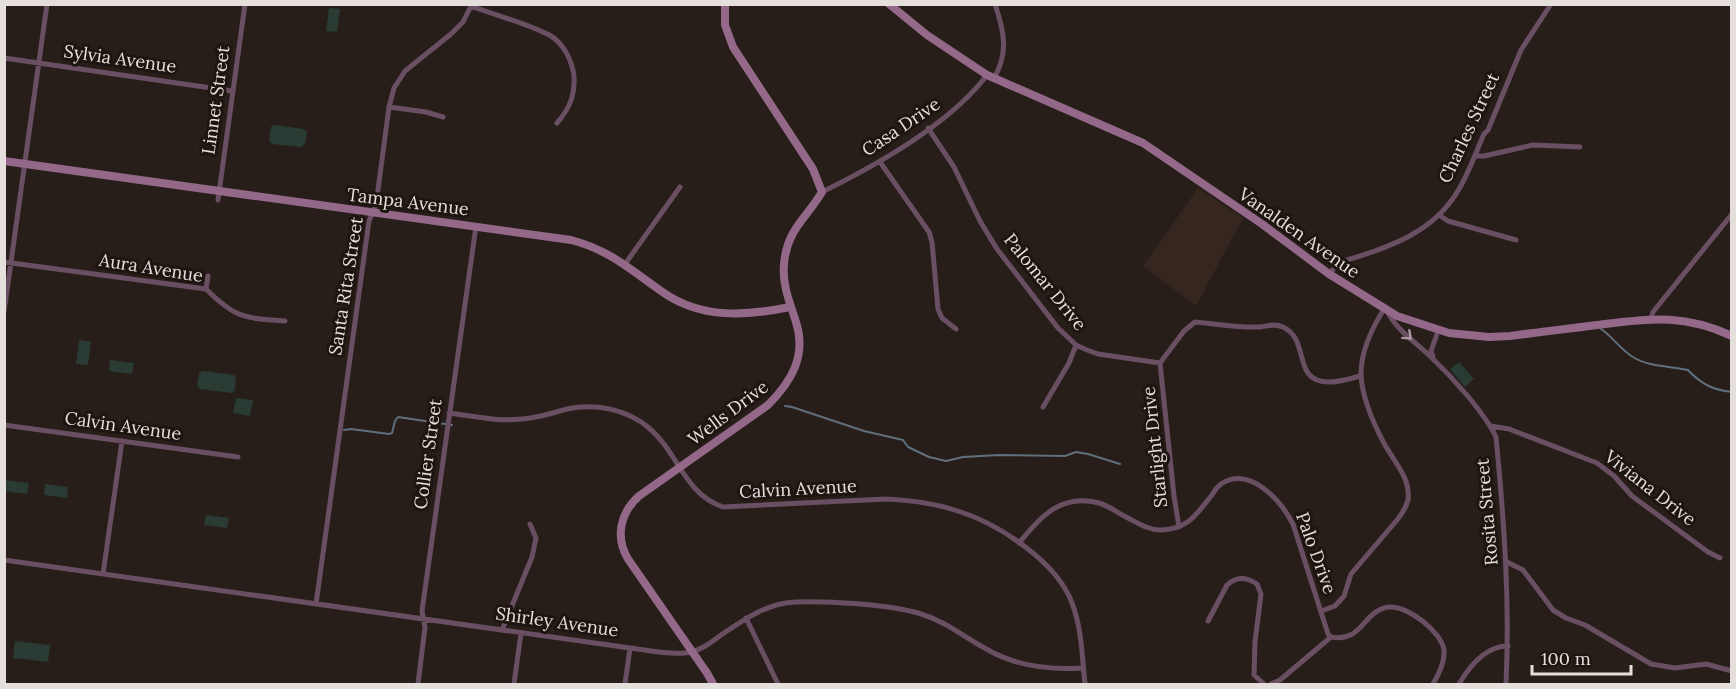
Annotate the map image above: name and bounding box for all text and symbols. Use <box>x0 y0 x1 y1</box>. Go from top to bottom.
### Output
street label: Sylvia Avenue <box>62 39 178 78</box>
street label: Linnet Street <box>196 44 235 156</box>
street label: Charles Street <box>1433 69 1504 187</box>
street label: Casa Drive <box>857 92 944 161</box>
street label: Vanalden Avenue <box>1233 182 1365 283</box>
street label: Tampa Avenue <box>346 183 470 220</box>
street label: Santa Rita Street <box>323 215 368 357</box>
street label: Palomar Drive <box>999 228 1092 335</box>
street label: Aura Avenue <box>97 248 205 287</box>
one-way arrow <box>1401 329 1412 340</box>
street label: Wells Drive <box>683 375 773 450</box>
street label: Starlight Drive <box>1137 385 1172 509</box>
street label: Collier Street <box>408 397 447 511</box>
street label: Calvin Avenue <box>63 406 183 445</box>
street label: Viviana Drive <box>1599 444 1701 531</box>
street label: Rosita Street <box>1470 458 1503 567</box>
street label: Calvin Avenue <box>739 474 858 503</box>
street label: Palo Drive <box>1291 509 1342 597</box>
street label: Shirley Avenue <box>494 602 620 642</box>
scale bar <box>1532 638 1631 676</box>
text: 100 m <box>1541 647 1591 670</box>

